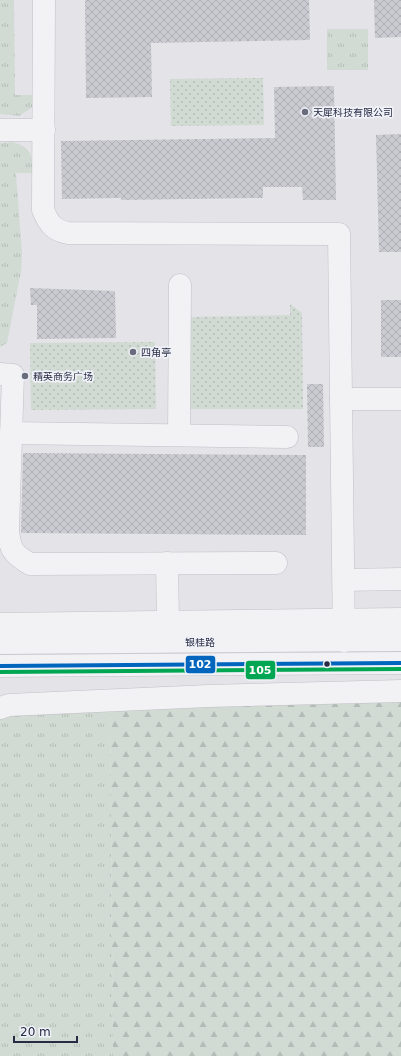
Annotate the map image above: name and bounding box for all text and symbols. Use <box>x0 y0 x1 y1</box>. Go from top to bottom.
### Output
marker: 天犀科技有限公司 <box>300 107 310 117</box>
place label: 天犀科技有限公司 <box>313 107 393 118</box>
marker: 四角亭 <box>128 347 138 357</box>
place label: 四角亭 <box>141 347 171 358</box>
marker: 精英商务广场 <box>20 371 30 381</box>
place label: 精英商务广场 <box>33 371 93 382</box>
street label: 银桂路 <box>185 637 215 648</box>
line badge: 102 <box>185 655 216 674</box>
text: 102 <box>189 658 211 671</box>
unlabelled marker <box>322 659 332 669</box>
line badge: 105 <box>245 660 276 680</box>
text: 105 <box>249 664 271 677</box>
scale bar <box>14 1018 77 1044</box>
text: 20 m <box>20 1025 51 1039</box>

